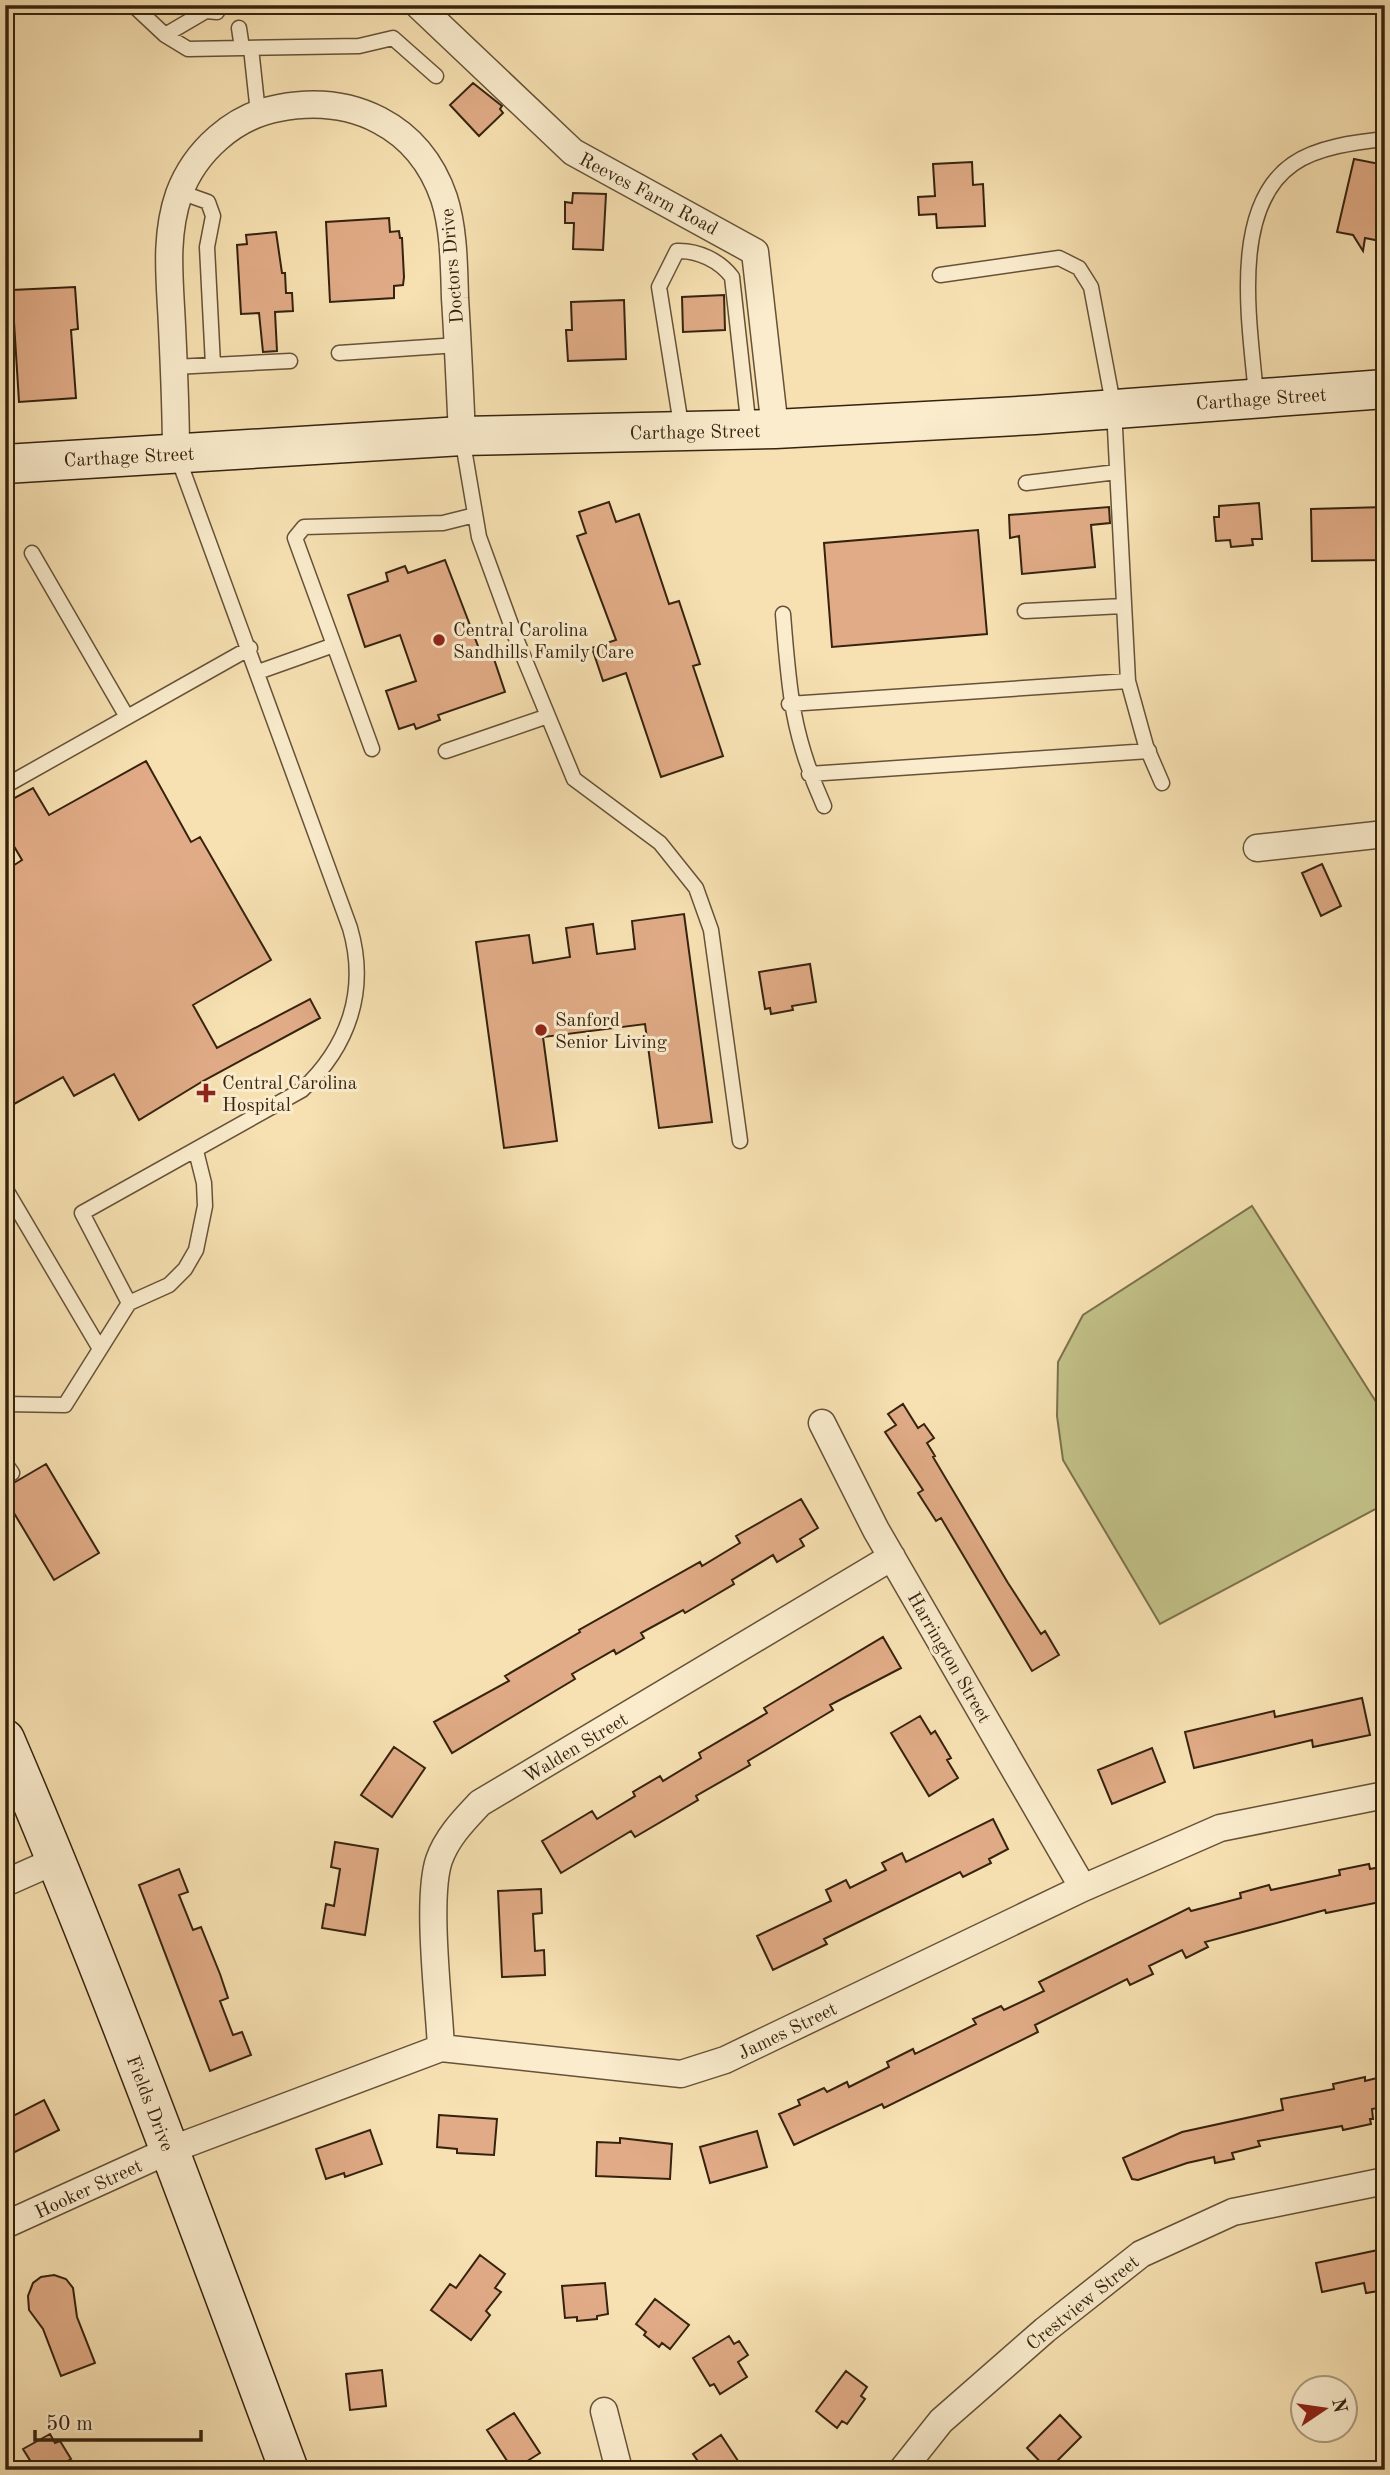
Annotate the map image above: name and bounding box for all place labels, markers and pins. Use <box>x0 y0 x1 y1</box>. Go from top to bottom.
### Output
place label: Central Carolina Sandhills Family Care <box>453 622 634 663</box>
marker: Central Carolina Sandhills Family Care <box>431 632 447 648</box>
place label: Sanford Senior Living <box>555 1012 668 1053</box>
marker: Sanford Senior Living <box>533 1022 549 1038</box>
place label: Central Carolina Hospital <box>222 1075 358 1116</box>
marker: Central Carolina Hospital <box>196 1083 216 1103</box>

